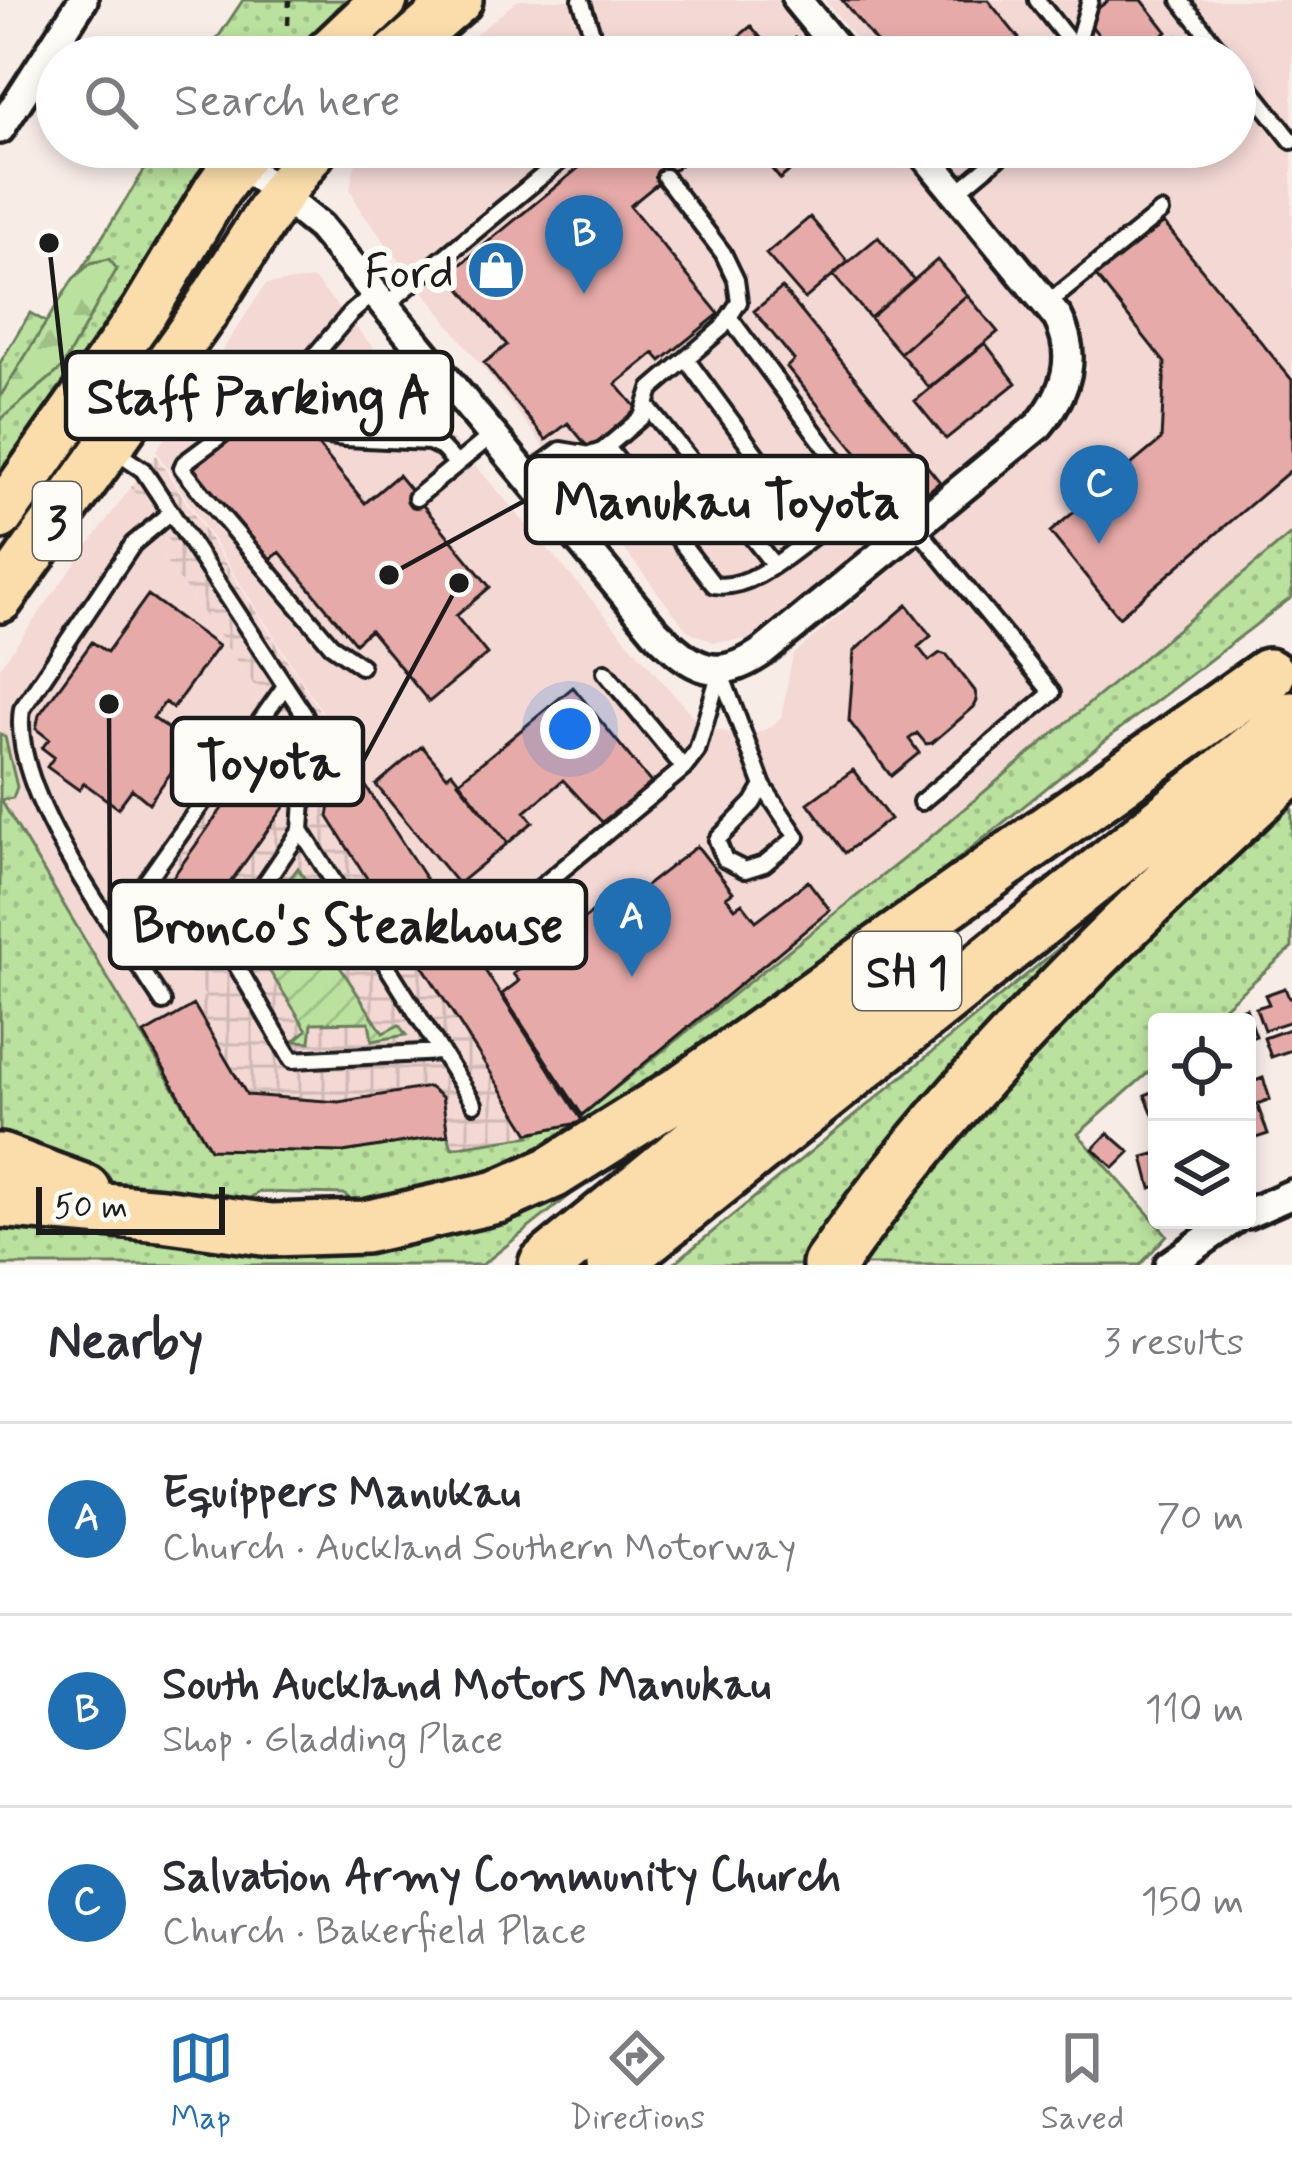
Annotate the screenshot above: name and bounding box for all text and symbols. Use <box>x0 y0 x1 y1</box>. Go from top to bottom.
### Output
search box <box>36 36 1256 168</box>
icon: search <box>78 69 144 135</box>
text: Search here <box>174 73 401 132</box>
pin: B <box>545 195 623 294</box>
shop icon: Ford <box>465 239 527 301</box>
place label: Ford <box>364 242 454 305</box>
callout: Staff Parking A <box>66 352 452 439</box>
text: Staff Parking A <box>86 366 432 437</box>
pin: C <box>1060 445 1138 544</box>
callout: Manukau Toyota <box>526 456 927 543</box>
text: Manukau Toyota <box>554 471 900 537</box>
road number: 3 <box>33 482 81 560</box>
your location <box>540 699 600 759</box>
callout: Toyota <box>172 718 363 805</box>
text: Toyota <box>196 732 341 798</box>
pin: A <box>593 878 671 977</box>
callout: Bronco's Steakhouse <box>110 881 586 968</box>
text: Bronco's Steakhouse <box>132 895 564 961</box>
road number: SH 1 <box>853 932 961 1010</box>
map controls <box>1148 1013 1256 1229</box>
button: locate <box>1148 1013 1256 1121</box>
button: layers <box>1148 1121 1256 1229</box>
scale bar <box>36 1181 225 1234</box>
text: 50 m <box>54 1186 128 1230</box>
text: Nearby <box>48 1310 203 1376</box>
text: 3 results <box>1103 1318 1244 1369</box>
text: Equippers Manukau <box>162 1464 520 1523</box>
text: A <box>74 1493 100 1544</box>
text: 70 m <box>1156 1493 1244 1544</box>
text: Church · Auckland Southern Motorway <box>162 1523 796 1574</box>
text: South Auckland Motors Manukau <box>162 1656 771 1715</box>
text: B <box>75 1685 99 1736</box>
text: 110 m <box>1145 1685 1244 1736</box>
text: Shop · Gladding Place <box>162 1715 503 1766</box>
text: Salvation Army Community Church <box>162 1848 841 1907</box>
text: C <box>73 1877 101 1928</box>
text: 150 m <box>1141 1877 1244 1928</box>
text: Church · Bakerfield Place <box>162 1907 587 1958</box>
tab: Map <box>168 2025 234 2141</box>
tab: Directions <box>569 2025 705 2141</box>
tab: Saved <box>1041 2025 1124 2141</box>

